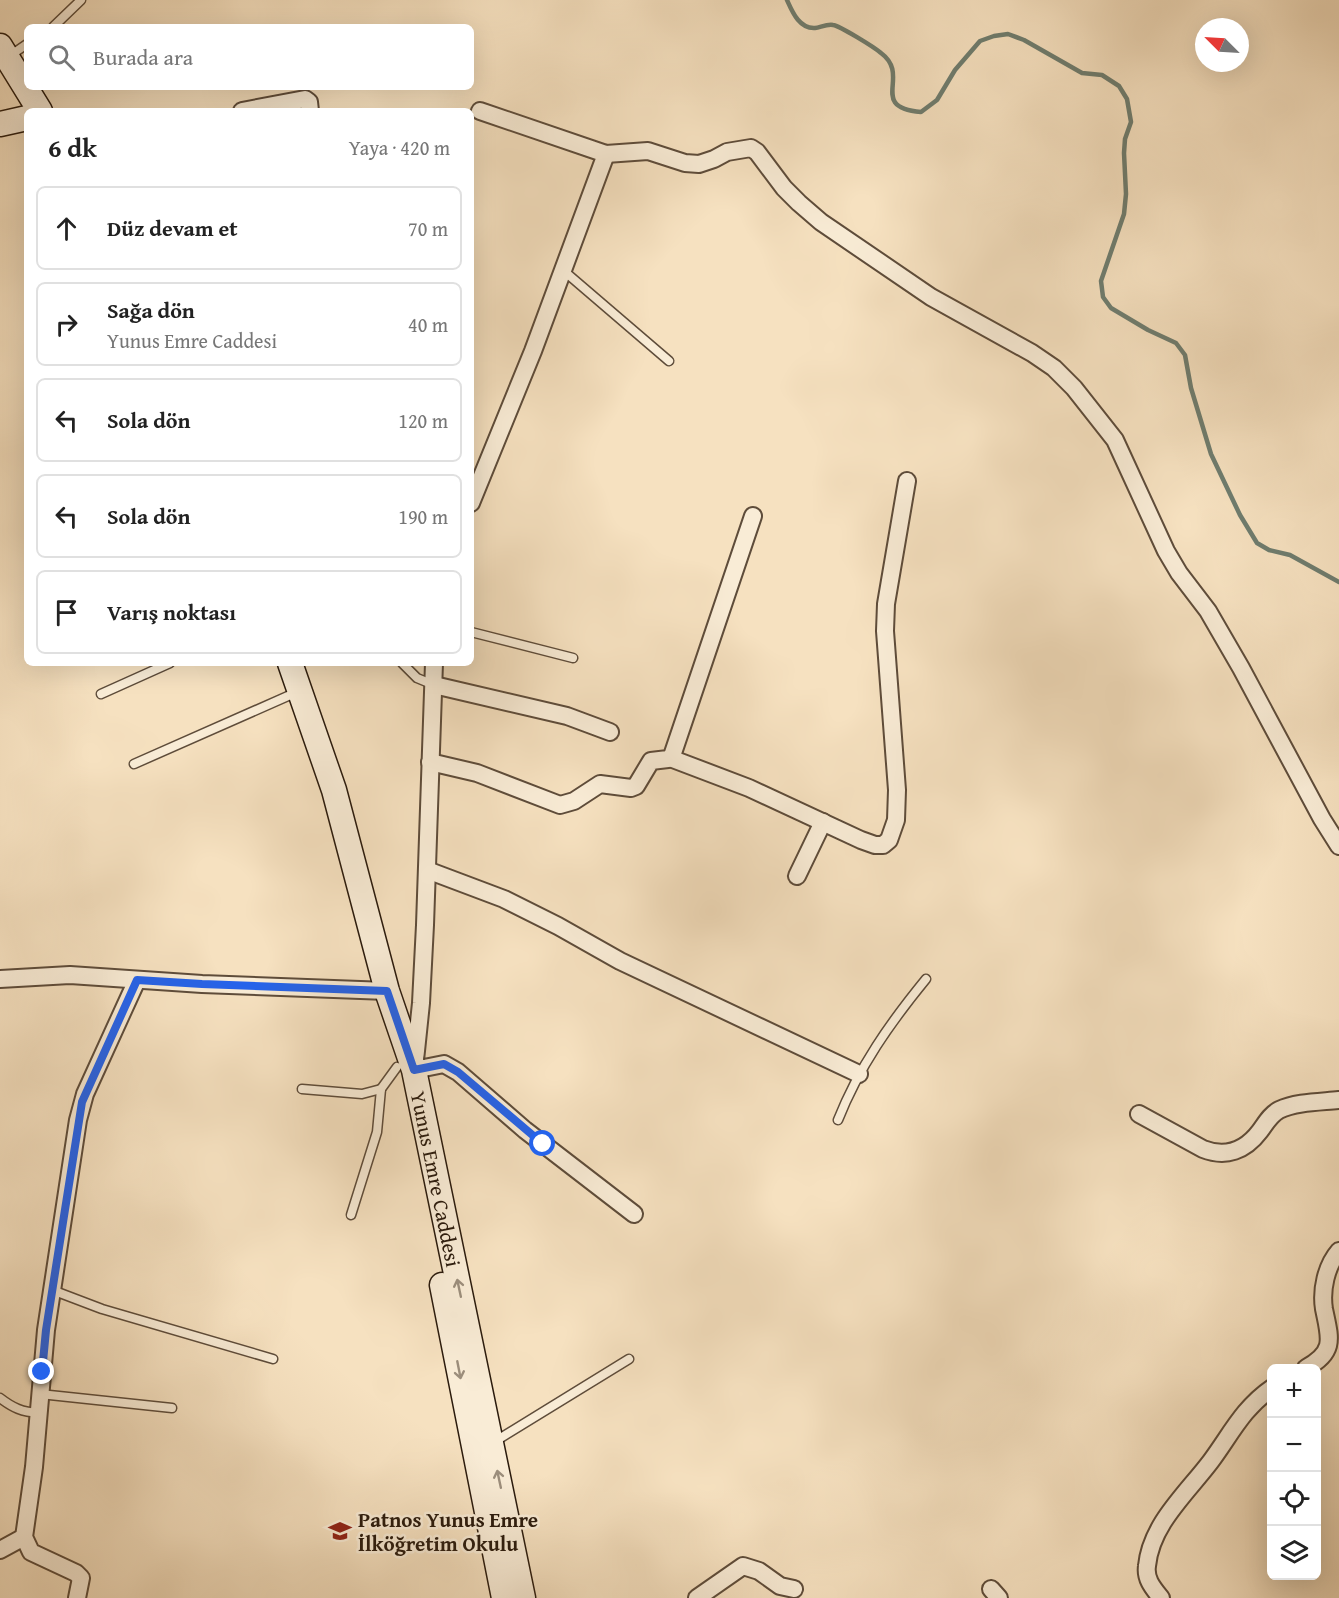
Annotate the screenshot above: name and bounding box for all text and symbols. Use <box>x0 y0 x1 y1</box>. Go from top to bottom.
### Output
north arrow <box>1195 18 1249 72</box>
search box <box>24 24 474 90</box>
icon: search <box>45 41 78 74</box>
text: Burada ara <box>93 41 193 73</box>
text: 6 dk <box>48 128 97 167</box>
text: Yaya · 420 m <box>349 133 450 162</box>
icon: ahead <box>50 212 83 245</box>
text: Düz devam et <box>107 212 238 244</box>
text: 70 m <box>408 214 448 243</box>
text: Sağa dön <box>107 294 195 326</box>
icon: right <box>50 308 83 341</box>
text: 40 m <box>408 310 448 339</box>
text: Yunus Emre Caddesi <box>107 326 277 355</box>
icon: left <box>50 404 83 437</box>
text: Sola dön <box>107 404 191 436</box>
text: 120 m <box>398 406 448 435</box>
icon: left <box>50 500 83 533</box>
text: Sola dön <box>107 500 191 532</box>
text: 190 m <box>398 502 448 531</box>
icon: arrive <box>50 596 83 629</box>
text: Varış noktası <box>107 596 236 628</box>
street label: Yunus Emre Caddesi <box>403 1088 470 1270</box>
route start <box>529 1130 555 1156</box>
one-way arrow <box>453 1279 464 1298</box>
route end <box>28 1358 54 1384</box>
one-way arrow <box>454 1359 465 1379</box>
map controls <box>1267 1364 1321 1580</box>
button: + <box>1267 1364 1321 1418</box>
button: − <box>1267 1418 1321 1472</box>
one-way arrow <box>493 1470 504 1489</box>
button: locate <box>1267 1472 1321 1526</box>
place label: Patnos Yunus Emre İlköğretim Okulu <box>358 1504 538 1559</box>
school or university icon: Patnos Yunus Emre İlköğretim Okulu <box>327 1518 353 1544</box>
button: layers <box>1267 1526 1321 1580</box>

